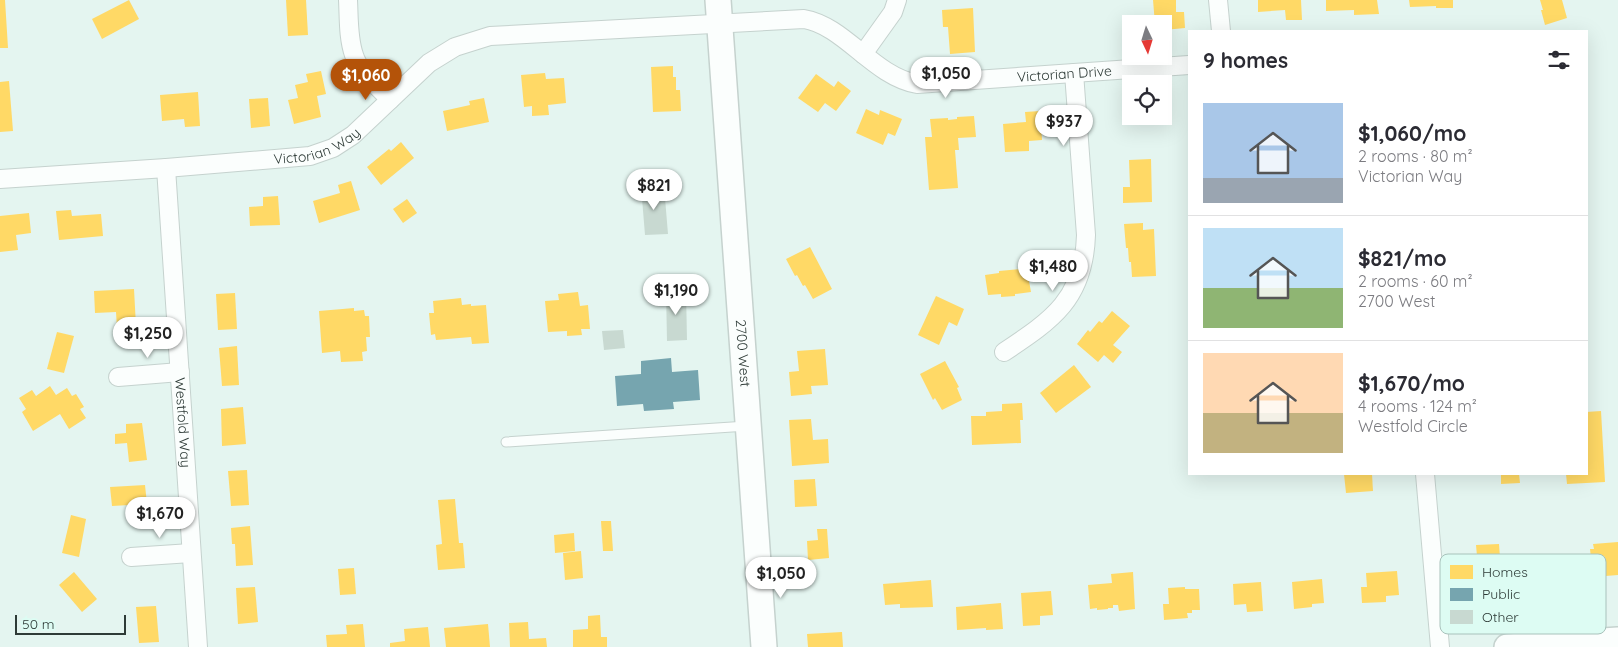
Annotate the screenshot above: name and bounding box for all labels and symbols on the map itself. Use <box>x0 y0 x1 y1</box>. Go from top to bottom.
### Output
north arrow <box>1122 15 1172 65</box>
pin: $1,050 <box>905 56 987 99</box>
pin: $1,060 <box>325 58 407 101</box>
street label: Victorian Drive <box>1016 61 1113 86</box>
pin: $937 <box>1034 104 1094 147</box>
street label: Victorian Way <box>273 124 364 168</box>
pin: $821 <box>624 168 684 211</box>
pin: $1,480 <box>1012 250 1094 292</box>
pin: $1,190 <box>635 274 717 316</box>
pin: $1,250 <box>107 316 189 359</box>
street label: 2700 West <box>732 319 755 388</box>
street label: Westfold Way <box>171 377 195 468</box>
pin: $1,670 <box>119 496 201 539</box>
legend <box>1440 554 1606 634</box>
pin: $1,050 <box>740 556 822 599</box>
text: Homes <box>1482 563 1528 581</box>
text: Public <box>1482 585 1520 603</box>
text: Other <box>1482 608 1519 626</box>
scale bar <box>15 612 126 635</box>

